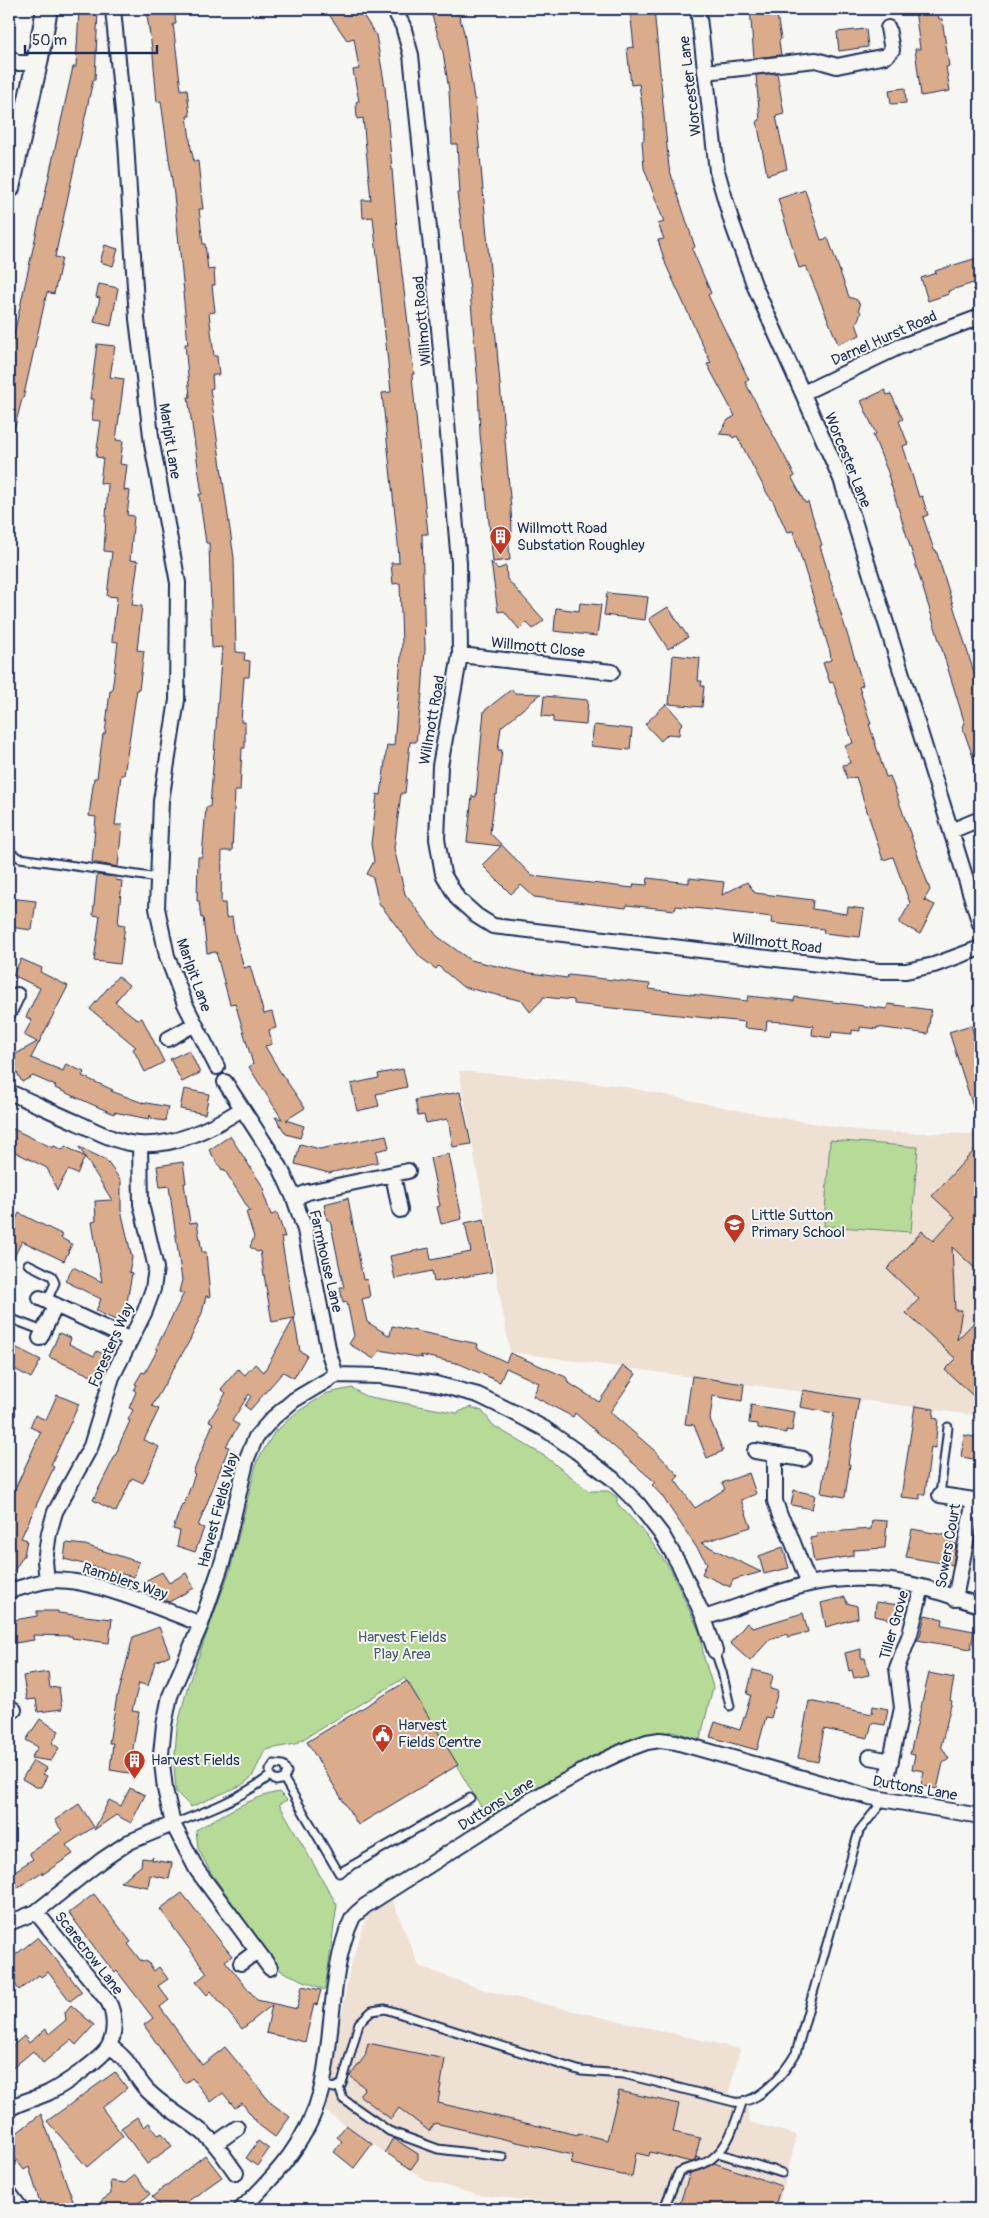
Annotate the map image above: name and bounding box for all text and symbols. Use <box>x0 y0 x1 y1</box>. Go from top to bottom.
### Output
scale bar <box>25 22 158 54</box>
text: 50 m <box>32 31 67 50</box>
street label: Worcester Lane <box>675 34 706 137</box>
street label: Willmott Road <box>409 275 436 367</box>
street label: Darnel Hurst Road <box>828 307 940 370</box>
street label: Marlpit Lane <box>154 402 185 481</box>
street label: Worcester Lane <box>820 410 875 511</box>
place label: Willmott Road Substation Roughley <box>517 519 645 555</box>
building icon: Willmott Road Substation Roughley <box>489 525 513 556</box>
street label: Willmott Close <box>490 633 586 662</box>
street label: Willmott Road <box>415 674 450 766</box>
street label: Willmott Road <box>731 929 823 958</box>
street label: Marlpit Lane <box>171 936 216 1015</box>
place label: Little Sutton Primary School <box>751 1206 845 1242</box>
street label: Farmhouse Lane <box>304 1208 347 1315</box>
school or university icon: Little Sutton Primary School <box>723 1212 747 1243</box>
street label: Foresters Way <box>84 1299 139 1390</box>
street label: Harvest Fields Way <box>194 1450 243 1570</box>
street label: Sowers Court <box>932 1501 965 1590</box>
street label: Ramblers Way <box>80 1559 171 1604</box>
street label: Tiller Grove <box>876 1588 914 1662</box>
park label: Harvest Fields Play Area <box>358 1628 447 1664</box>
place label: Harvest Fields Centre <box>398 1716 482 1752</box>
public building icon: Harvest Fields Centre <box>370 1722 394 1753</box>
building icon: Harvest Fields <box>123 1748 147 1779</box>
place label: Harvest Fields <box>151 1751 240 1770</box>
street label: Duttons Lane <box>871 1772 959 1805</box>
street label: Duttons Lane <box>455 1773 538 1835</box>
street label: Scarecrow Lane <box>50 1908 127 1999</box>

